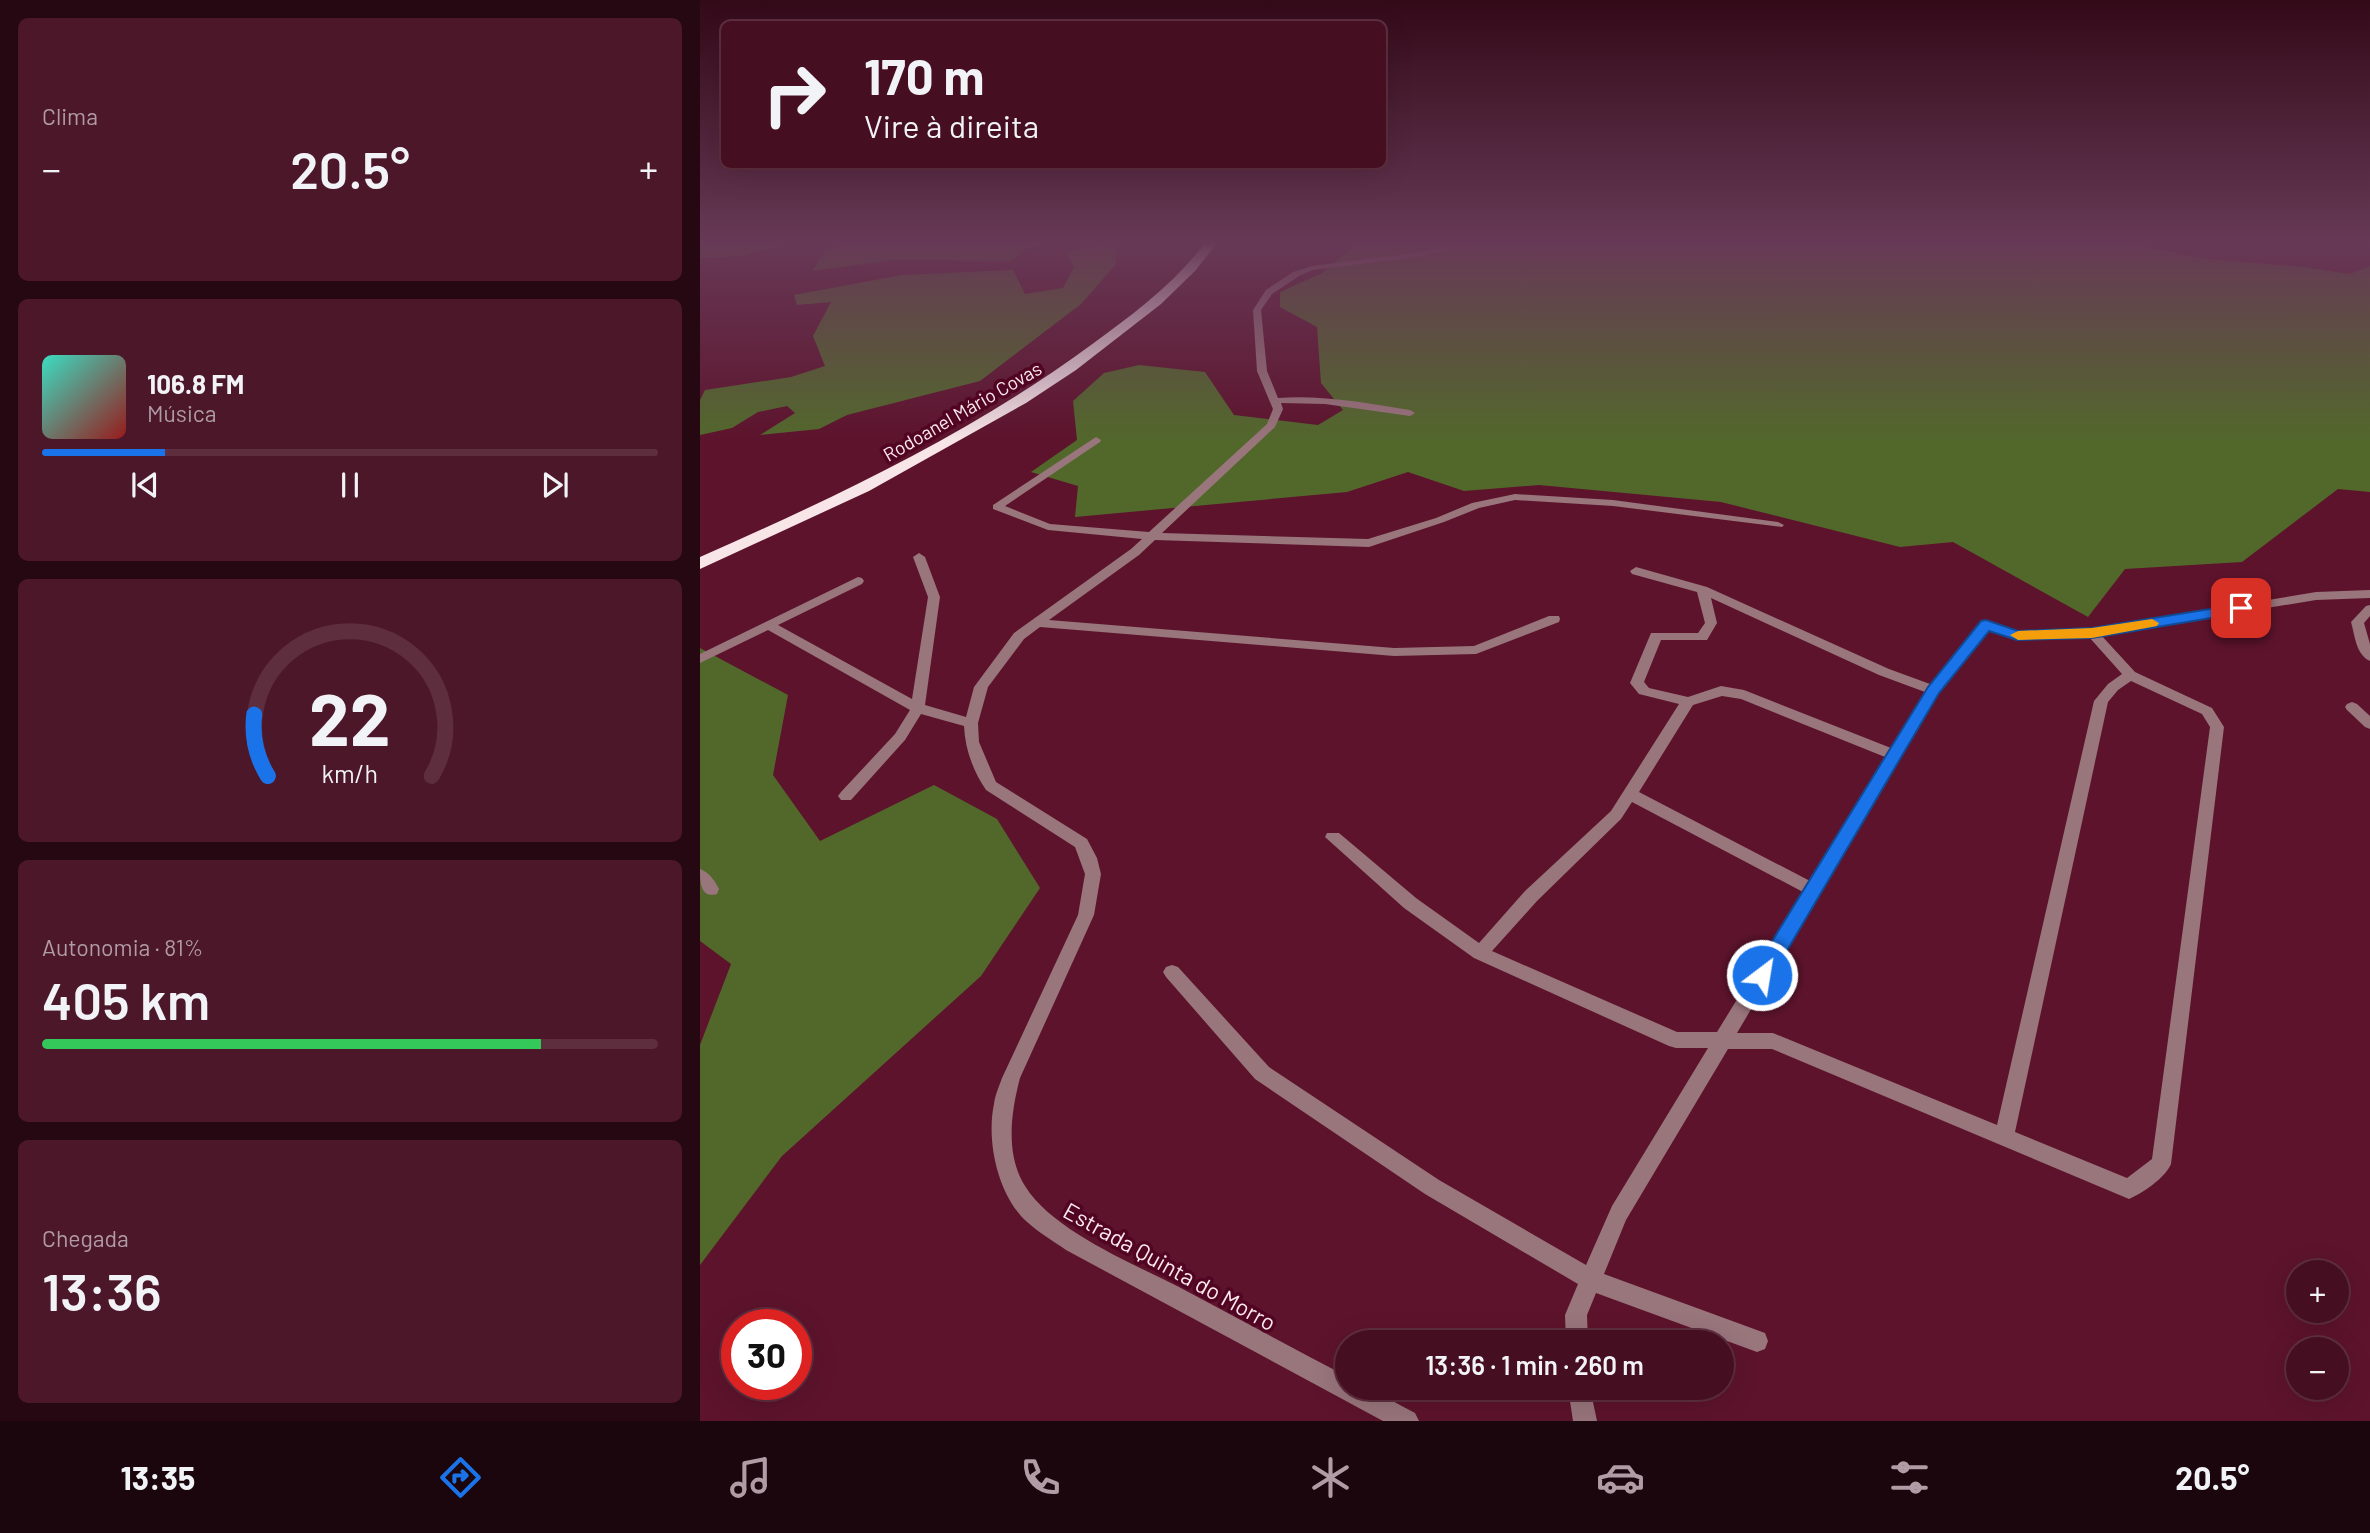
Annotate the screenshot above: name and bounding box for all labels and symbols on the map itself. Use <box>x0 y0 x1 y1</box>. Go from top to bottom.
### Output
street label: Rodoanel Mário Covas <box>879 356 1045 466</box>
pin <box>2211 578 2271 638</box>
position arrow <box>1725 938 1799 1012</box>
street label: Estrada Quinta do Morro <box>1059 1196 1281 1336</box>
speed limit sign: 30 <box>721 1309 812 1400</box>

